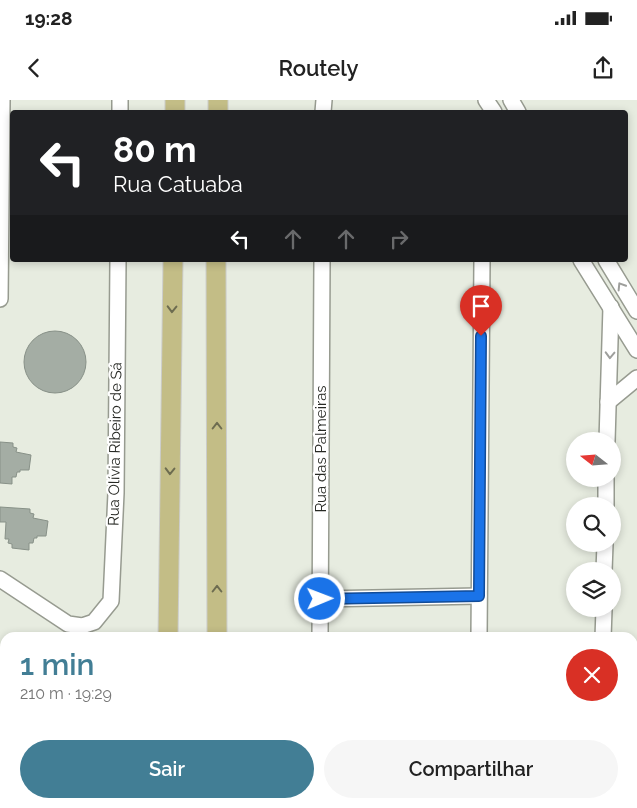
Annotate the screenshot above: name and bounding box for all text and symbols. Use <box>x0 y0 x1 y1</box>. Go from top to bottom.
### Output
text: 19:28 <box>25 7 72 29</box>
icon: back <box>20 54 48 82</box>
icon: share <box>589 54 617 82</box>
text: Routely <box>279 55 358 81</box>
text: 80 m <box>113 129 197 170</box>
icon: left <box>30 130 95 195</box>
text: Rua Catuaba <box>113 171 243 197</box>
icon: left <box>226 225 254 253</box>
icon: ahead <box>279 225 307 253</box>
icon: ahead <box>332 225 360 253</box>
icon: right <box>385 225 413 253</box>
one-way arrow <box>618 282 628 291</box>
pin <box>460 285 502 336</box>
icon: arrive <box>467 292 495 320</box>
one-way arrow <box>167 305 177 313</box>
one-way arrow <box>604 351 615 359</box>
street label: Rua Olívia Ribeiro de Sá <box>105 362 125 526</box>
street label: Rua das Palmeiras <box>312 385 330 513</box>
one-way arrow <box>212 422 223 430</box>
north arrow <box>566 432 621 488</box>
map controls <box>566 432 621 617</box>
one-way arrow <box>165 468 175 475</box>
button: search <box>566 497 621 552</box>
button: layers <box>566 562 621 617</box>
position arrow <box>293 572 345 624</box>
one-way arrow <box>212 585 222 592</box>
text: 1 min <box>20 647 95 682</box>
button: close <box>566 649 618 701</box>
text: 210 m · 19:29 <box>20 684 112 703</box>
button: Sair <box>20 740 314 798</box>
button: Compartilhar <box>324 740 618 798</box>

